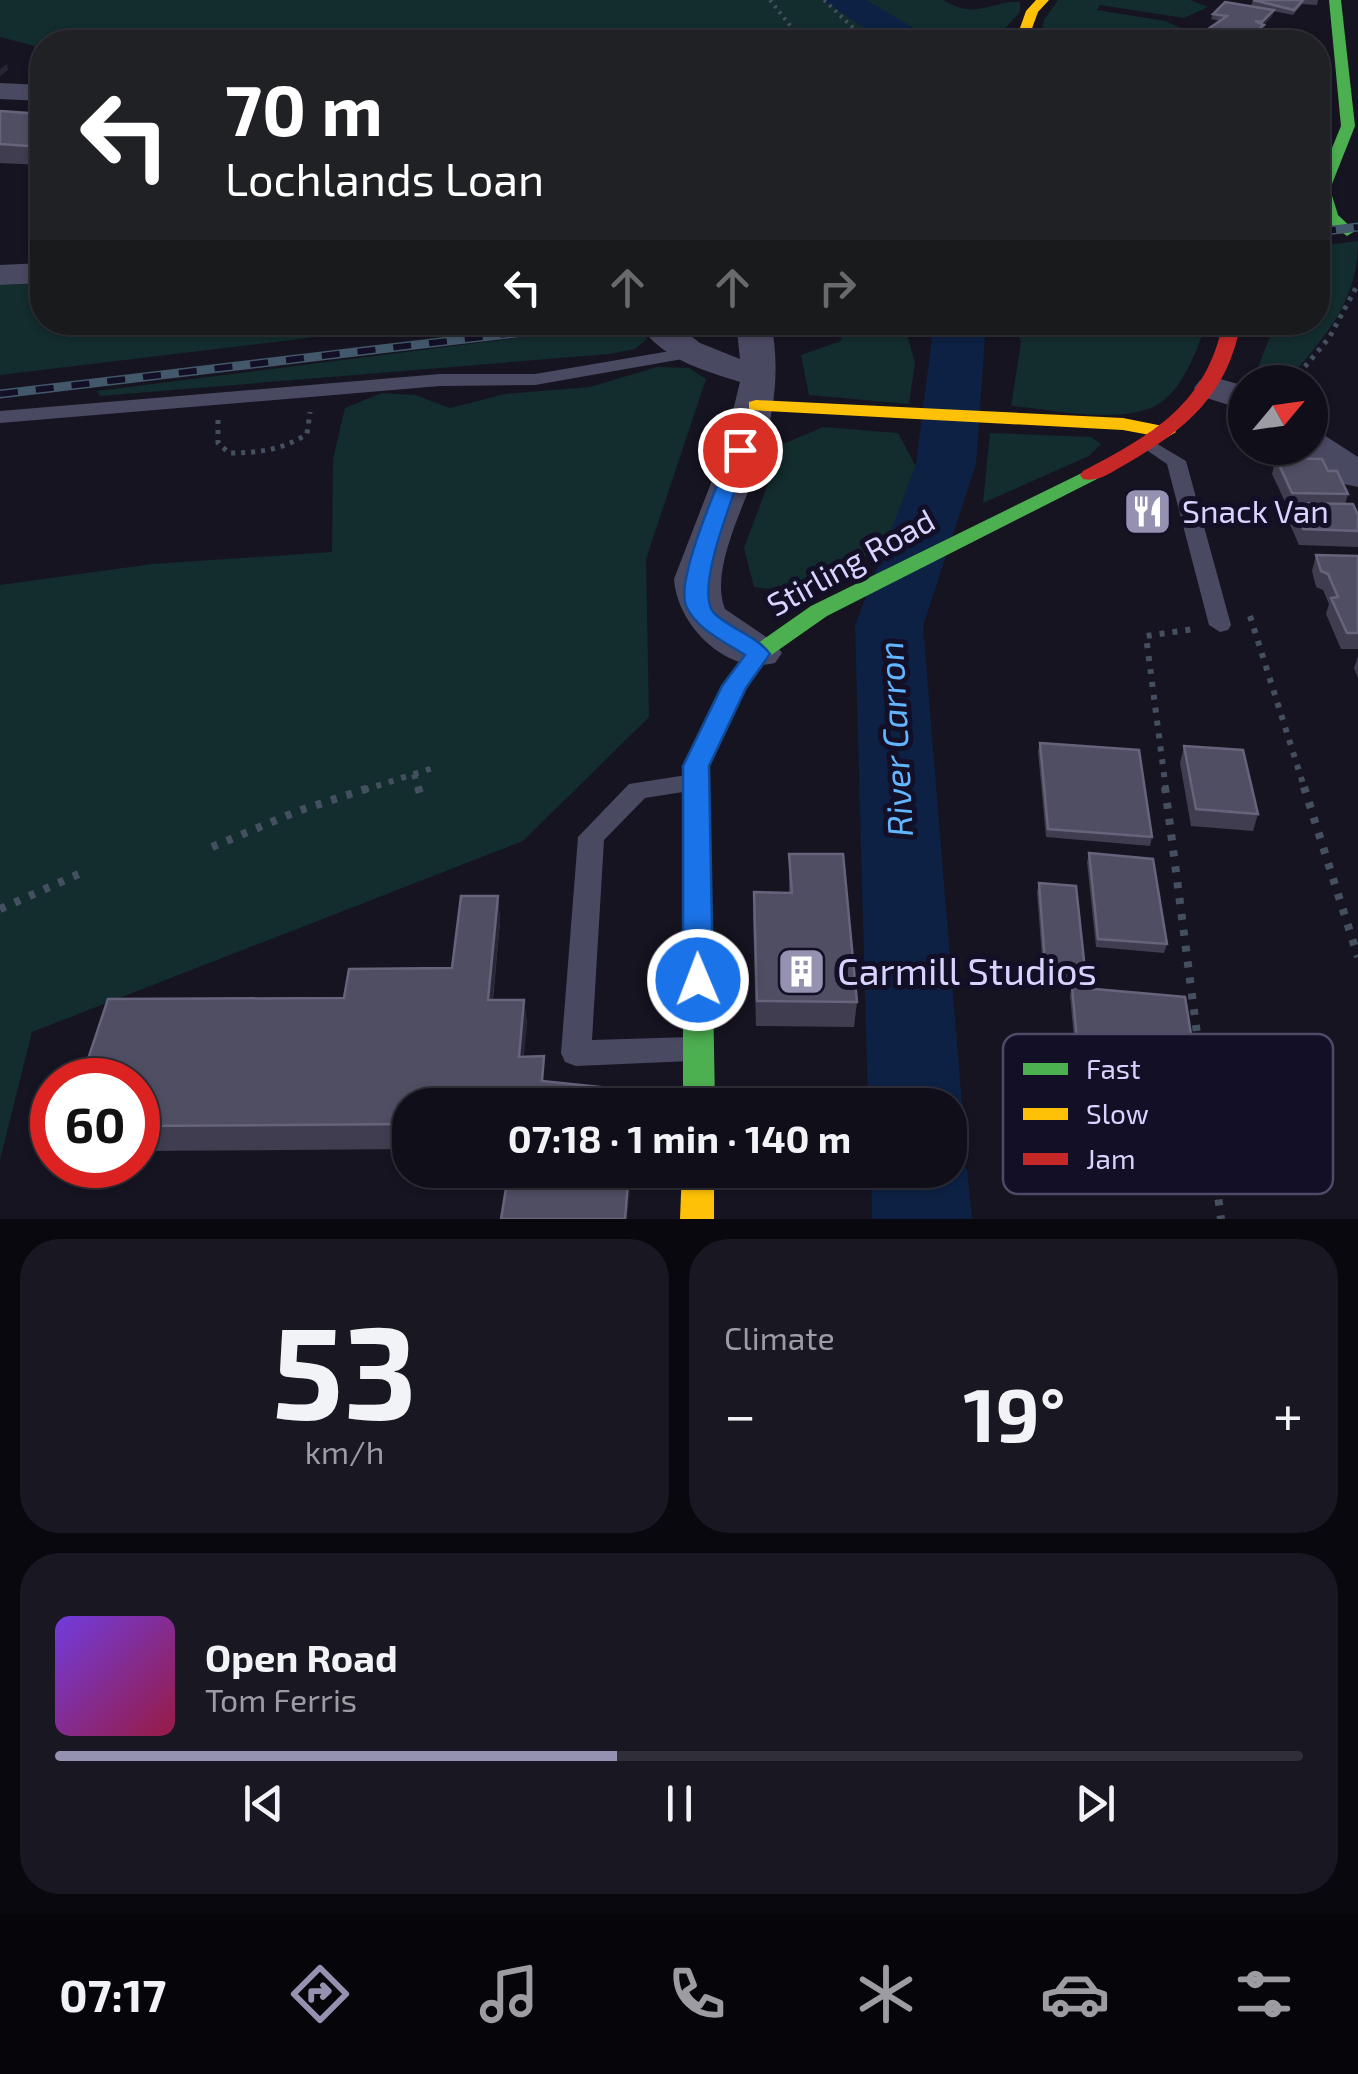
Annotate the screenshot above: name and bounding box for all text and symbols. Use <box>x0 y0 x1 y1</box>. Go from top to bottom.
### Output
text: 70 m <box>225 66 383 150</box>
icon: left <box>60 70 190 200</box>
text: Lochlands Loan <box>225 151 544 205</box>
icon: left <box>495 260 550 315</box>
icon: ahead <box>600 260 655 315</box>
icon: ahead <box>705 260 760 315</box>
icon: right <box>810 260 865 315</box>
north arrow <box>1228 365 1328 465</box>
map controls <box>1228 365 1328 465</box>
pin <box>698 408 783 493</box>
icon: arrive <box>713 423 768 478</box>
restaurant icon: Snack Van <box>1121 486 1173 538</box>
place label: Snack Van <box>1182 491 1329 529</box>
street label: Stirling Road <box>760 500 940 623</box>
water label: River Carron <box>868 640 920 838</box>
position arrow <box>646 928 750 1032</box>
building icon: Carmill Studios <box>776 946 828 998</box>
place label: Carmill Studios <box>837 947 1097 993</box>
legend <box>1003 1034 1333 1194</box>
text: Fast <box>1086 1051 1141 1085</box>
speed limit sign: 60 <box>30 1058 160 1188</box>
text: Slow <box>1086 1096 1149 1130</box>
text: 07:18 · 1 min · 140 m <box>508 1115 851 1161</box>
text: Jam <box>1086 1141 1135 1175</box>
text: 53 <box>272 1289 417 1445</box>
text: Climate <box>724 1318 835 1356</box>
text: 19° <box>963 1367 1066 1457</box>
text: − <box>724 1380 756 1446</box>
text: + <box>1273 1380 1303 1446</box>
text: km/h <box>305 1432 384 1470</box>
text: Open Road <box>205 1634 398 1680</box>
text: Tom Ferris <box>205 1680 357 1718</box>
icon: previous <box>236 1776 291 1831</box>
icon: pause <box>652 1776 707 1831</box>
icon: next <box>1068 1776 1123 1831</box>
icon: directions <box>285 1959 355 2029</box>
icon: music <box>474 1959 544 2029</box>
icon: phone <box>662 1959 732 2029</box>
icon: climate <box>851 1959 921 2029</box>
icon: car <box>1040 1959 1110 2029</box>
icon: filters <box>1229 1959 1299 2029</box>
text: 07:17 <box>59 1967 166 2021</box>

